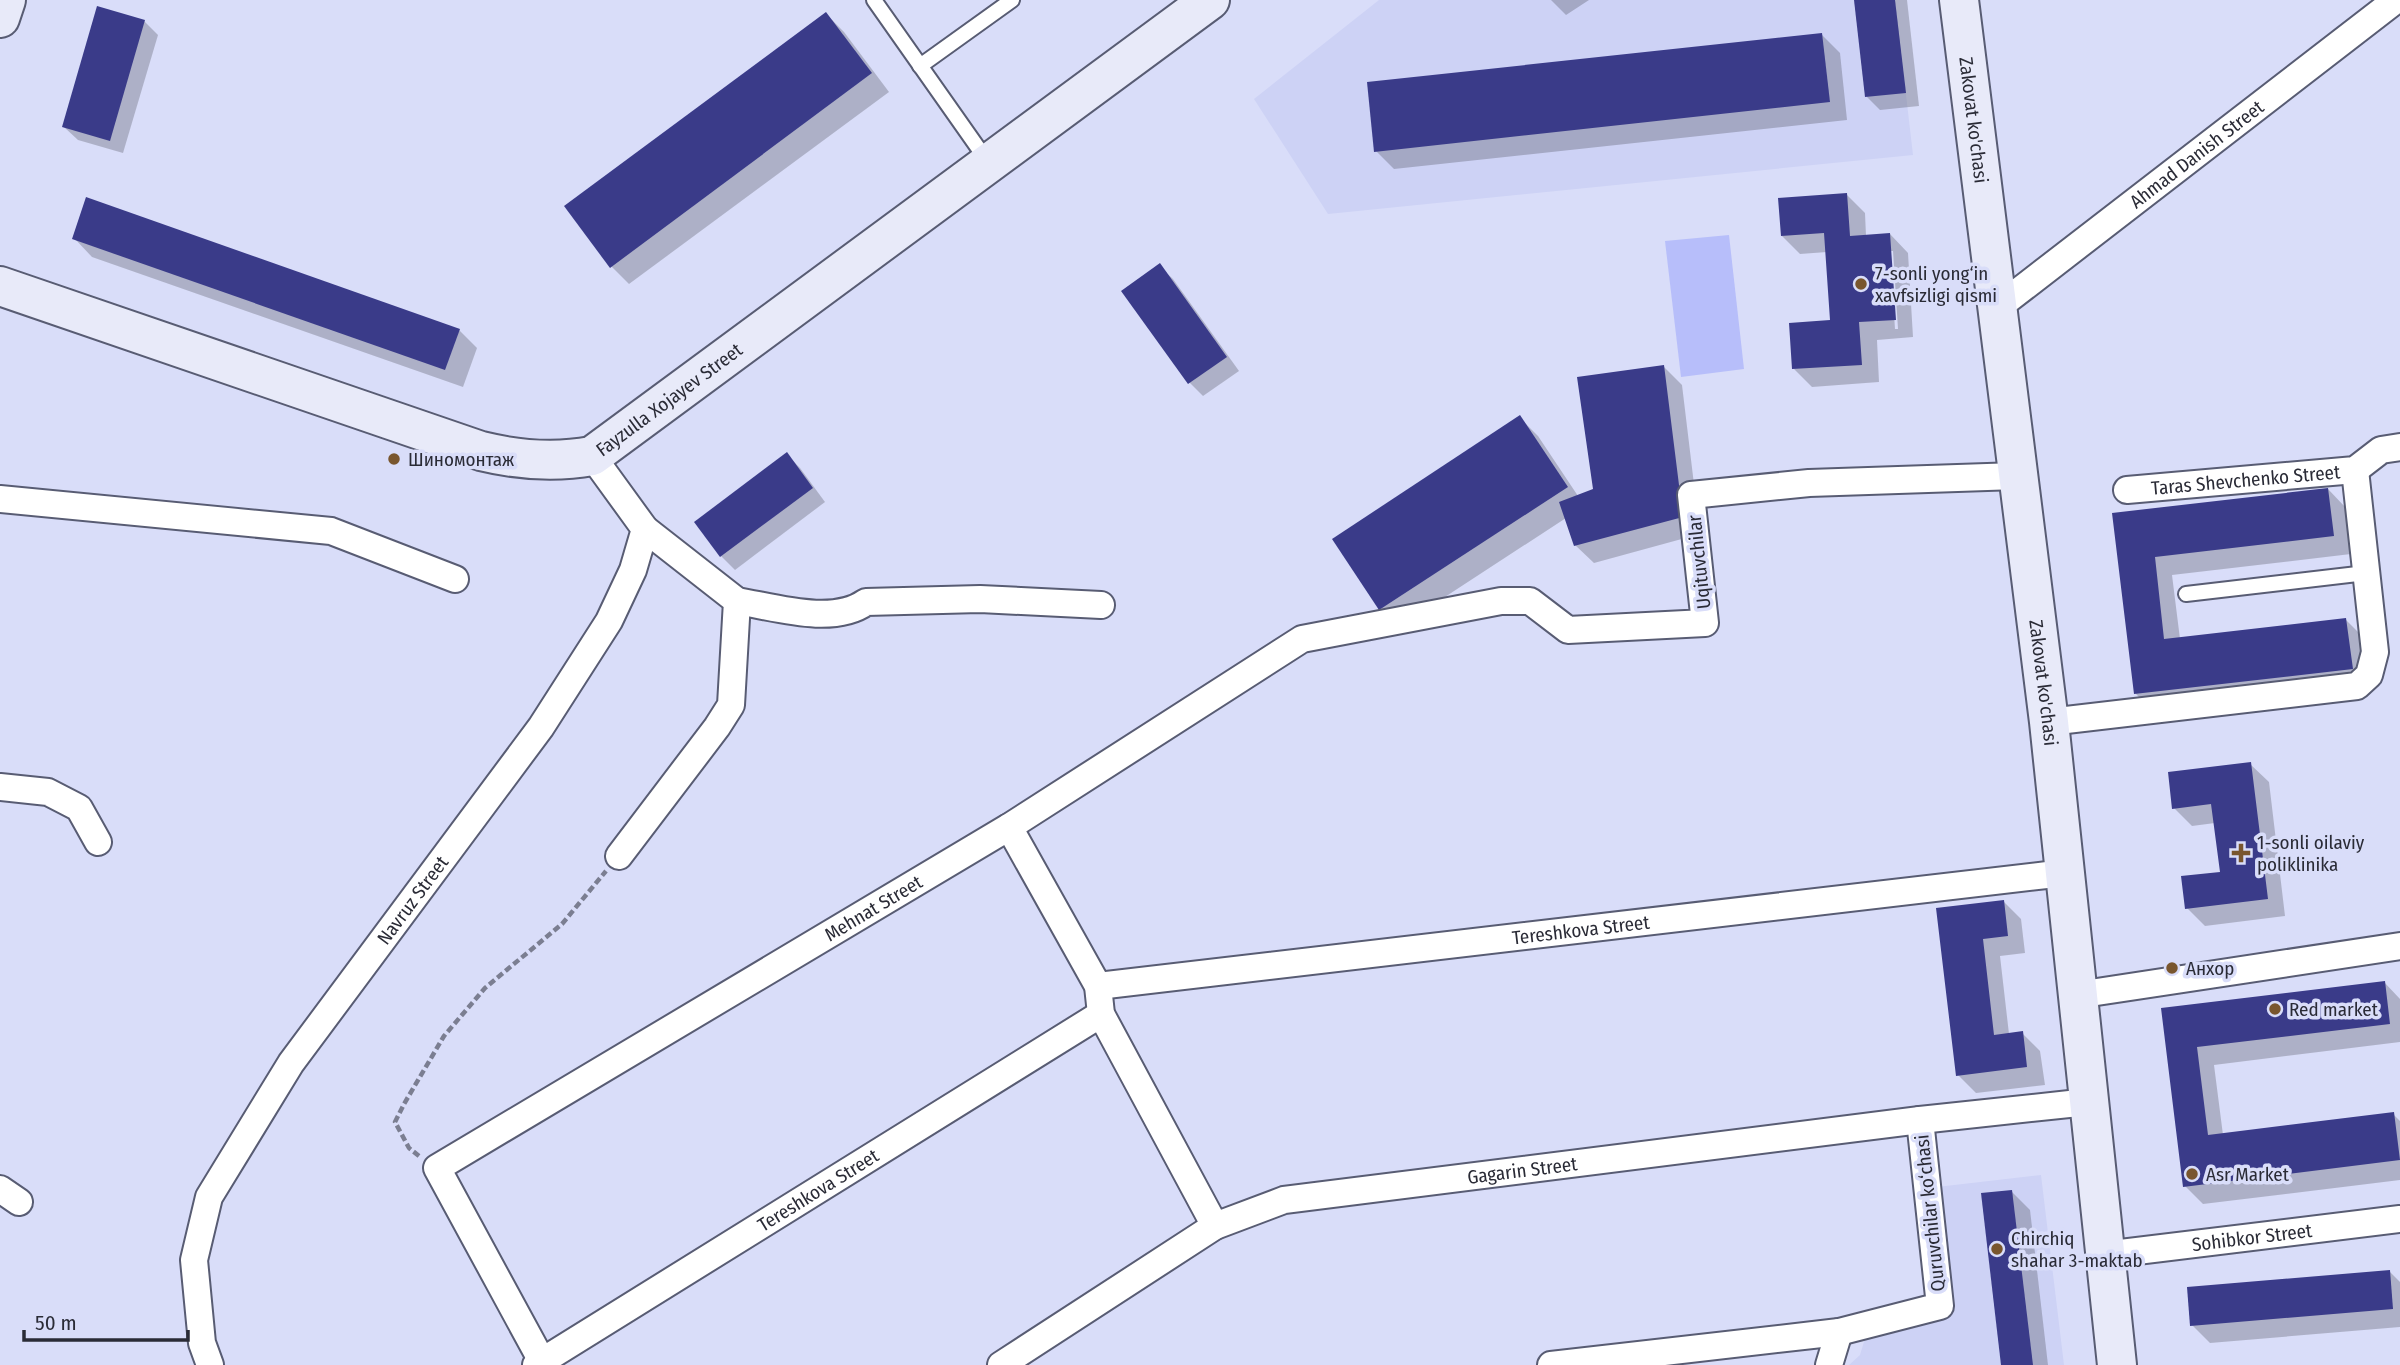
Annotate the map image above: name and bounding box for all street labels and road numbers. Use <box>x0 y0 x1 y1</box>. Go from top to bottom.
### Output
street label: Zakovat ko'chasi <box>1955 56 1993 185</box>
street label: Ahmad Danish Street <box>2125 95 2269 213</box>
street label: Fayzulla Xojayev Street <box>591 337 747 461</box>
street label: Taras Shevchenko Street <box>2150 460 2342 499</box>
street label: Uqituvchilar <box>1683 513 1715 610</box>
street label: Zakovat ko'chasi <box>2025 618 2063 747</box>
street label: Navruz Street <box>372 850 453 949</box>
street label: Mehnat Street <box>820 870 927 946</box>
street label: Tereshkova Street <box>1511 910 1651 949</box>
street label: Quruvchilar ko‘chasi <box>1910 1133 1950 1293</box>
street label: Tereshkova Street <box>753 1143 883 1236</box>
street label: Gagarin Street <box>1466 1152 1579 1188</box>
street label: Sohibkor Street <box>2191 1218 2314 1256</box>

